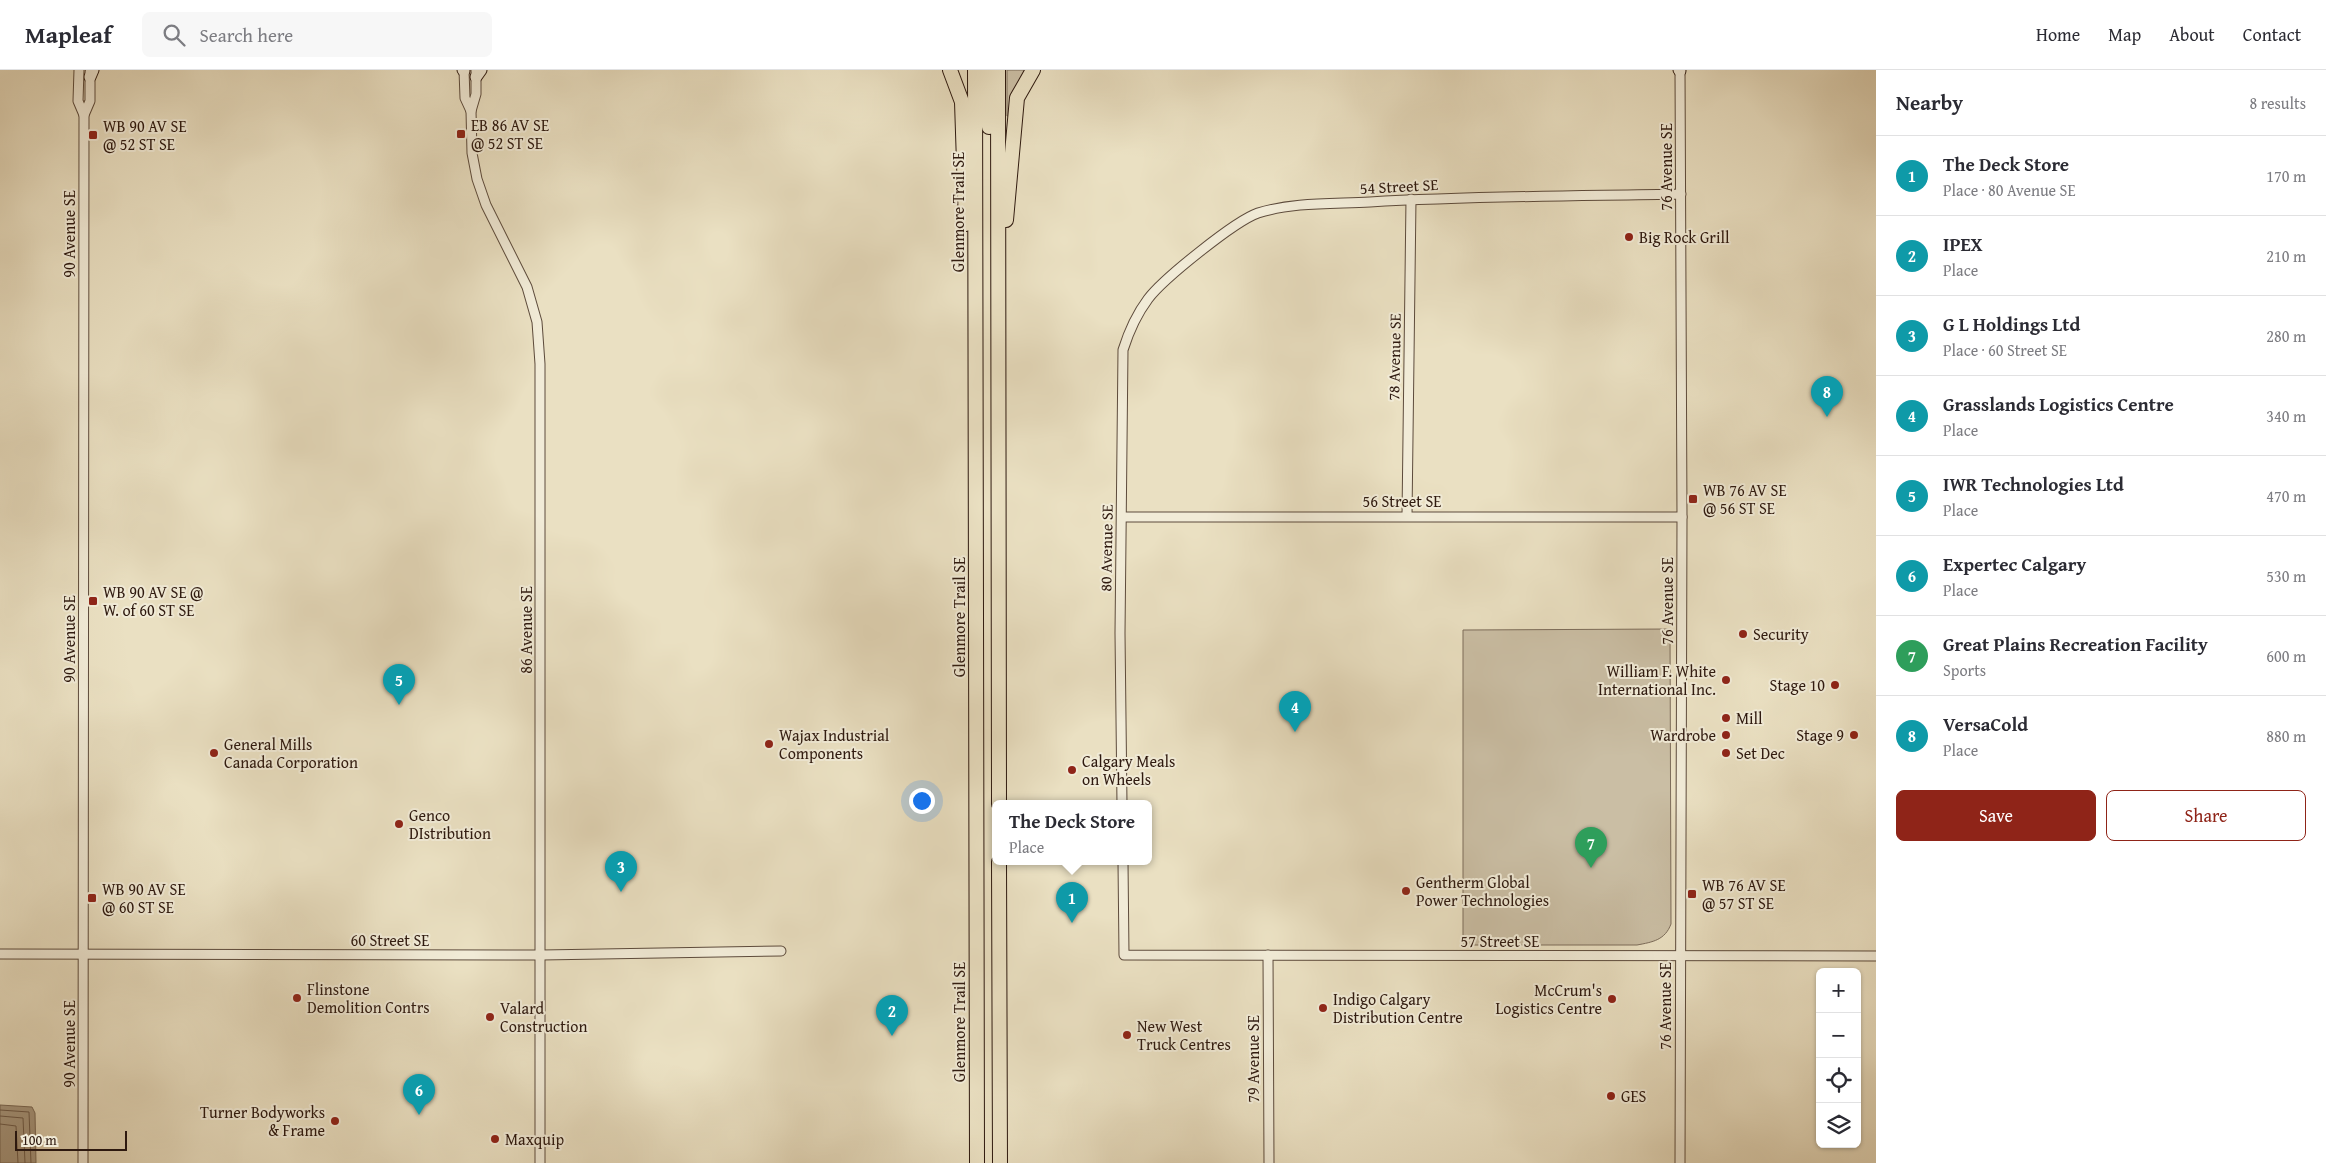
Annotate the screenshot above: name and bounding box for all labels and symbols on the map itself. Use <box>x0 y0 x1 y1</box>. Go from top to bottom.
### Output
place label: EB 86 AV SE @ 52 ST SE <box>471 113 549 155</box>
place label: WB 90 AV SE @ 52 ST SE <box>103 114 186 156</box>
street label: 76 Avenue SE <box>1654 123 1678 211</box>
marker: EB 86 AV SE @ 52 ST SE <box>455 128 467 140</box>
marker: WB 90 AV SE @ 52 ST SE <box>87 129 99 141</box>
street label: Glenmore Trail SE <box>946 152 970 272</box>
street label: 54 Street SE <box>1359 172 1439 200</box>
street label: 90 Avenue SE <box>57 190 81 278</box>
place label: Big Rock Grill <box>1639 225 1730 249</box>
marker: Big Rock Grill <box>1623 231 1635 243</box>
street label: 78 Avenue SE <box>1381 313 1407 401</box>
pin: 8 <box>1811 376 1843 417</box>
place label: WB 76 AV SE @ 56 ST SE <box>1703 478 1786 520</box>
street label: 56 Street SE <box>1363 489 1441 513</box>
marker: WB 76 AV SE @ 56 ST SE <box>1687 493 1699 505</box>
street label: 80 Avenue SE <box>1093 504 1119 592</box>
street label: Glenmore Trail SE <box>947 557 971 677</box>
street label: 76 Avenue SE <box>1655 557 1679 645</box>
place label: WB 90 AV SE @ W. of 60 ST SE <box>103 580 203 622</box>
street label: 86 Avenue SE <box>514 586 538 674</box>
street label: 90 Avenue SE <box>57 595 81 683</box>
marker: WB 90 AV SE @ W. of 60 ST SE <box>87 595 99 607</box>
place label: Security <box>1753 622 1809 646</box>
marker: Security <box>1737 628 1749 640</box>
place label: William F. White International Inc. <box>1598 659 1716 701</box>
pin: 5 <box>383 664 415 705</box>
place label: Stage 10 <box>1770 673 1825 697</box>
marker: William F. White International Inc. <box>1720 674 1732 686</box>
marker: Stage 10 <box>1829 679 1841 691</box>
pin: 4 <box>1279 691 1311 732</box>
place label: Mill <box>1736 706 1763 730</box>
marker: Mill <box>1720 712 1732 724</box>
place label: Wajax Industrial Components <box>779 723 890 765</box>
place label: Wardrobe <box>1650 723 1716 747</box>
place label: Stage 9 <box>1796 723 1844 747</box>
marker: Wardrobe <box>1720 729 1732 741</box>
marker: Stage 9 <box>1848 729 1860 741</box>
place label: General Mills Canada Corporation <box>224 732 358 774</box>
marker: Wajax Industrial Components <box>763 738 775 750</box>
place label: Set Dec <box>1736 741 1785 765</box>
marker: General Mills Canada Corporation <box>208 747 220 759</box>
marker: Set Dec <box>1720 747 1732 759</box>
place label: Calgary Meals on Wheels <box>1082 749 1175 791</box>
marker: Calgary Meals on Wheels <box>1066 764 1078 776</box>
your location <box>909 788 935 814</box>
place label: Genco DIstribution <box>409 803 491 845</box>
marker: Genco DIstribution <box>393 818 405 830</box>
pin: 7 <box>1575 827 1607 868</box>
pin: 3 <box>605 851 637 892</box>
place label: Gentherm Global Power Technologies <box>1416 870 1549 912</box>
place label: WB 76 AV SE @ 57 ST SE <box>1702 873 1785 915</box>
place label: WB 90 AV SE @ 60 ST SE <box>102 877 185 919</box>
pin: 1 <box>1056 882 1088 923</box>
marker: Gentherm Global Power Technologies <box>1400 885 1412 897</box>
marker: WB 76 AV SE @ 57 ST SE <box>1686 888 1698 900</box>
marker: WB 90 AV SE @ 60 ST SE <box>86 892 98 904</box>
street label: 60 Street SE <box>351 928 429 952</box>
street label: 57 Street SE <box>1461 929 1539 953</box>
street label: Glenmore Trail SE <box>947 962 971 1082</box>
street label: 76 Avenue SE <box>1653 962 1677 1050</box>
place label: Flinstone Demolition Contrs <box>307 977 430 1019</box>
place label: McCrum's Logistics Centre <box>1495 978 1602 1020</box>
place label: Indigo Calgary Distribution Centre <box>1333 987 1463 1029</box>
marker: Flinstone Demolition Contrs <box>291 992 303 1004</box>
marker: McCrum's Logistics Centre <box>1606 993 1618 1005</box>
pin: 2 <box>876 995 908 1036</box>
place label: Valard Construction <box>500 996 587 1038</box>
street label: 90 Avenue SE <box>57 1000 81 1088</box>
marker: Indigo Calgary Distribution Centre <box>1317 1002 1329 1014</box>
marker: Valard Construction <box>484 1011 496 1023</box>
place label: New West Truck Centres <box>1137 1014 1231 1056</box>
street label: 79 Avenue SE <box>1241 1015 1265 1103</box>
marker: New West Truck Centres <box>1121 1029 1133 1041</box>
pin: 6 <box>403 1074 435 1115</box>
place label: GES <box>1621 1084 1647 1108</box>
marker: GES <box>1605 1090 1617 1102</box>
place label: Turner Bodyworks & Frame <box>200 1100 325 1142</box>
marker: Turner Bodyworks & Frame <box>329 1115 341 1127</box>
place label: Maxquip <box>505 1127 564 1151</box>
scale bar <box>15 1128 128 1151</box>
marker: Maxquip <box>489 1133 501 1145</box>

